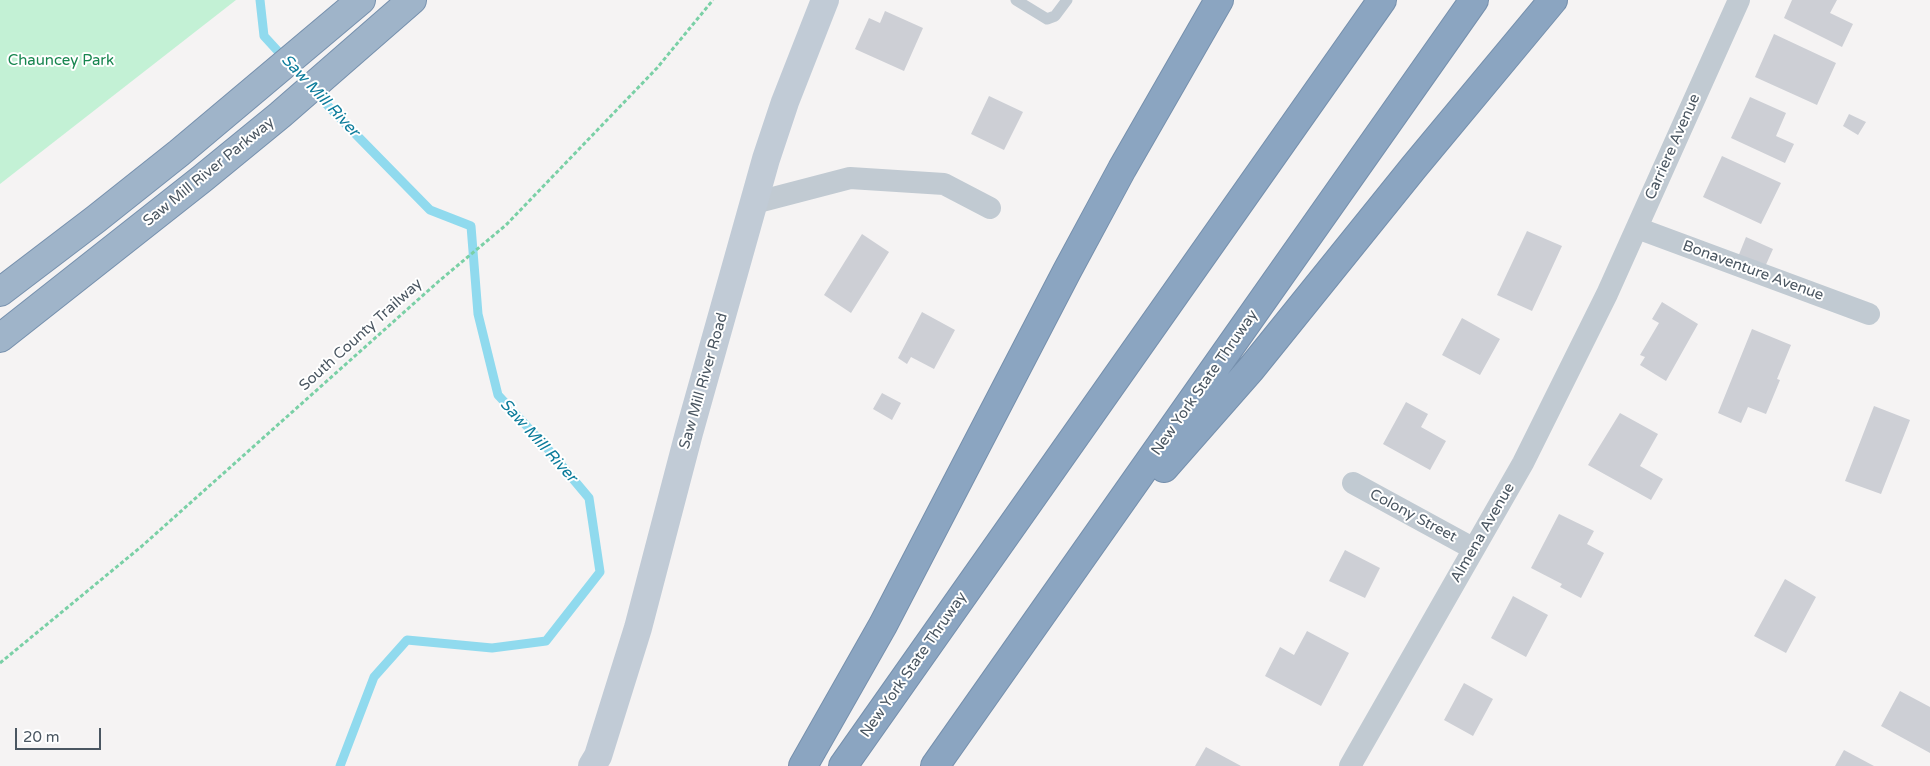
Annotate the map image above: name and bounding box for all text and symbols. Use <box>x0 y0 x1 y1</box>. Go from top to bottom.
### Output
water label: Saw Mill River <box>277 51 363 141</box>
park label: Chauncey Park <box>8 52 114 70</box>
street label: Carriere Avenue <box>1642 91 1704 203</box>
street label: Saw Mill River Parkway <box>140 114 278 230</box>
street label: Bonaventure Avenue <box>1680 237 1826 305</box>
street label: South County Trailway <box>296 275 426 395</box>
street label: New York State Thruway <box>1148 307 1262 459</box>
street label: Saw Mill River Road <box>676 311 732 451</box>
water label: Saw Mill River <box>495 395 581 487</box>
street label: Almena Avenue <box>1447 480 1519 586</box>
street label: Colony Street <box>1366 486 1460 546</box>
street label: New York State Thruway <box>857 589 971 741</box>
scale bar <box>18 718 104 750</box>
text: 20 m <box>23 728 60 746</box>

